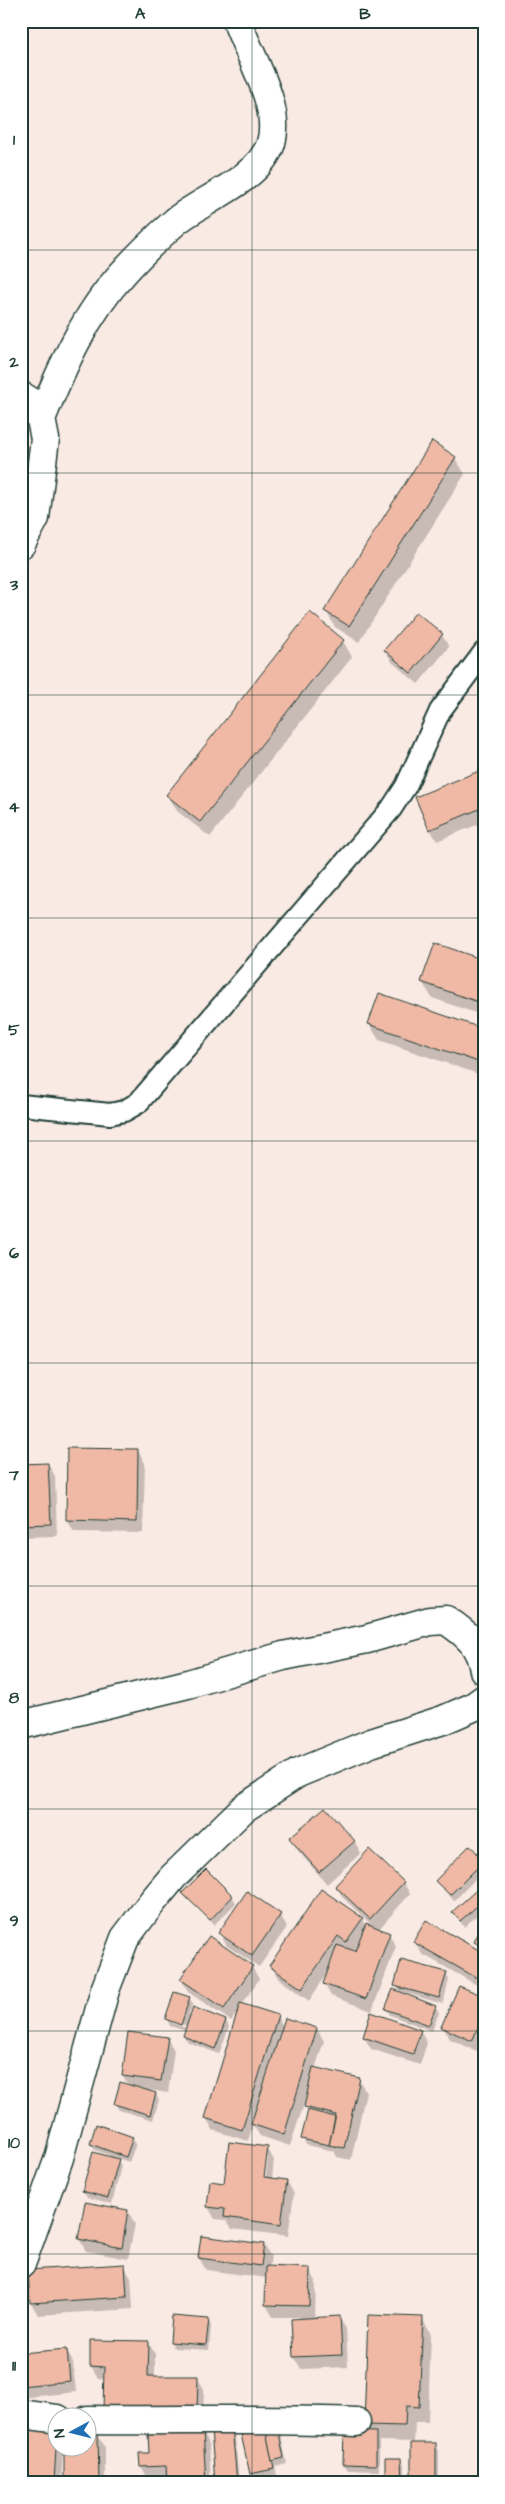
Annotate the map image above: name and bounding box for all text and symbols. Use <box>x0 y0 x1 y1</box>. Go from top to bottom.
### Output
text: A <box>135 3 146 25</box>
text: B <box>359 3 371 25</box>
text: 1 <box>13 129 16 151</box>
text: 2 <box>8 351 19 373</box>
text: 3 <box>9 574 19 596</box>
text: 4 <box>9 796 20 818</box>
text: 5 <box>8 1019 20 1041</box>
text: 6 <box>9 1242 19 1264</box>
text: 7 <box>8 1464 19 1486</box>
text: 8 <box>9 1687 20 1709</box>
text: 9 <box>9 1910 19 1932</box>
text: 10 <box>8 2132 20 2154</box>
text: 11 <box>12 2355 17 2377</box>
north arrow <box>48 2406 98 2456</box>
text: N <box>50 2428 71 2439</box>

